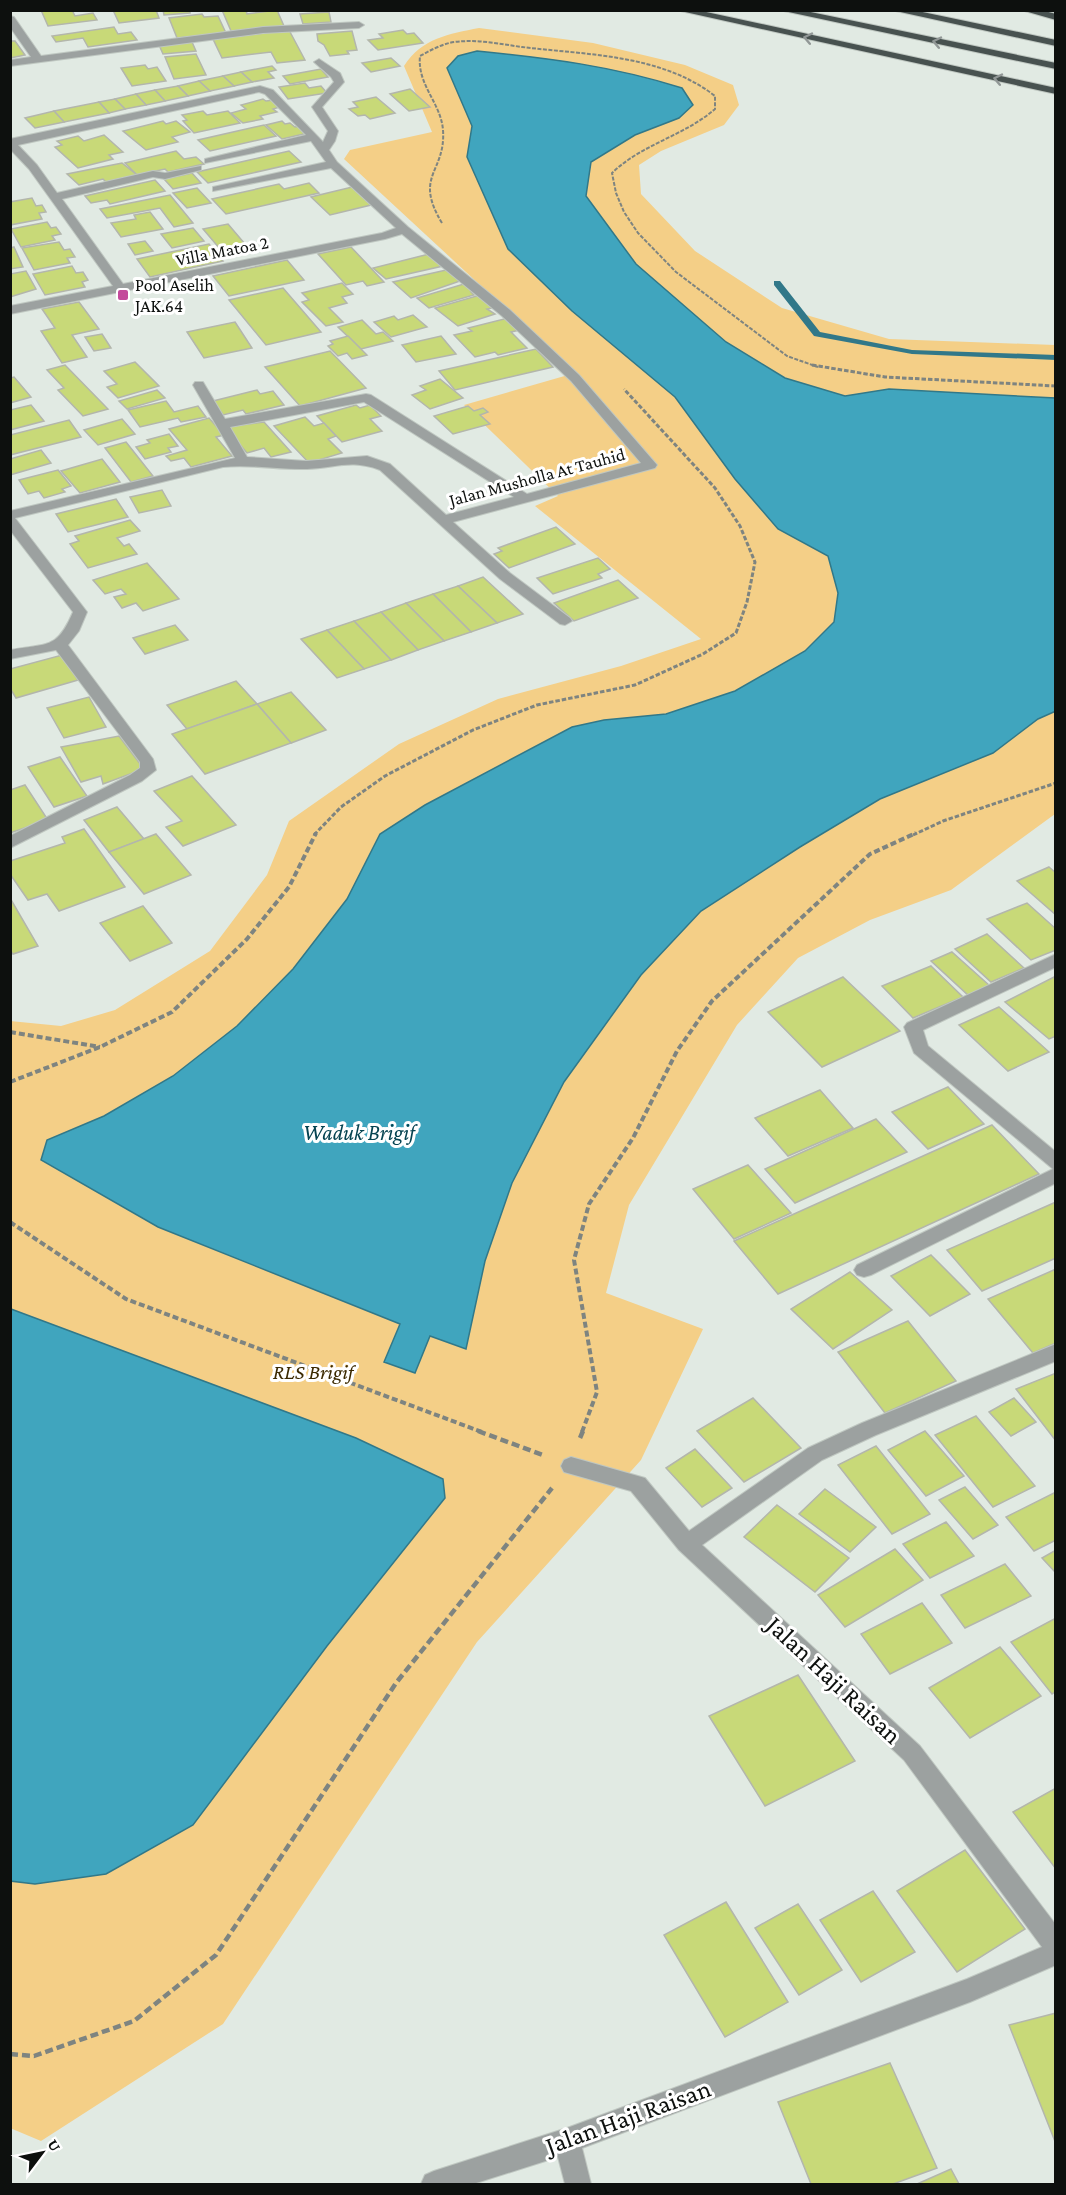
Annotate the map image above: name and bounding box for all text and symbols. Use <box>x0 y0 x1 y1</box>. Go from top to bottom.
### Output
one-way arrow <box>803 32 813 45</box>
one-way arrow <box>932 36 942 49</box>
one-way arrow <box>994 73 1004 86</box>
street label: Villa Matoa 2 <box>174 232 270 270</box>
place label: Pool Aselih JAK.64 <box>133 275 214 316</box>
marker: Pool Aselih JAK.64 <box>116 288 130 302</box>
street label: Jalan Musholla At Tauhid <box>445 444 628 511</box>
water label: Waduk Brigif <box>303 1120 418 1145</box>
park label: RLS Brigif <box>273 1360 357 1384</box>
street label: Jalan Haji Raisan <box>759 1609 907 1750</box>
street label: Jalan Haji Raisan <box>540 2074 715 2161</box>
north arrow <box>12 2123 72 2183</box>
text: U <box>44 2136 64 2155</box>

